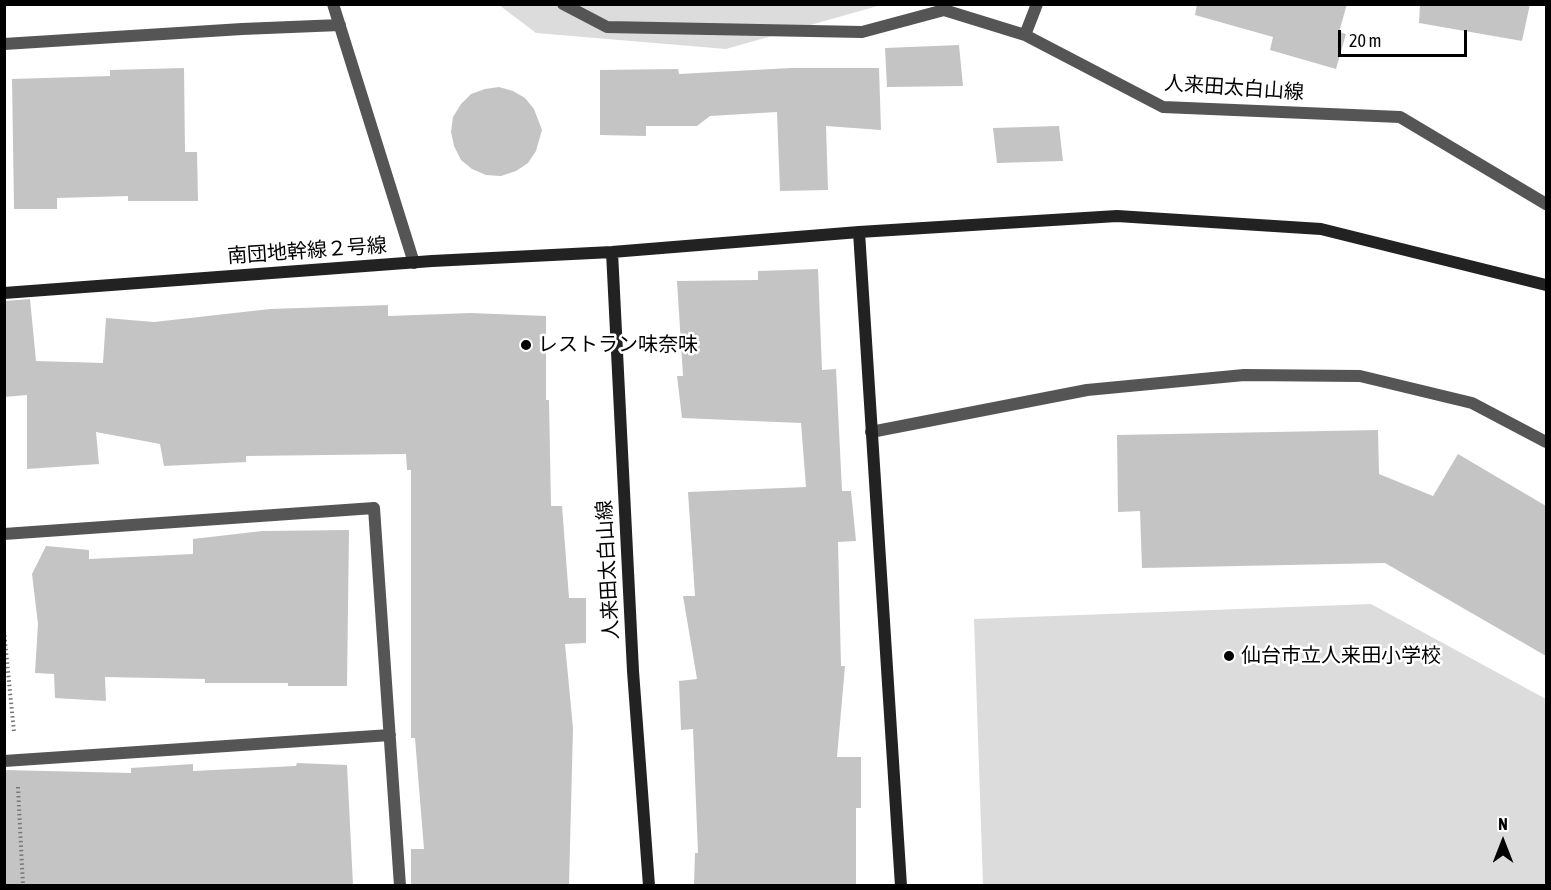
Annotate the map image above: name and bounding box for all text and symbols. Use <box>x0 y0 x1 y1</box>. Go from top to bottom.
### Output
scale bar <box>1341 18 1470 56</box>
text: 20 m <box>1349 30 1381 51</box>
street label: 人来田太白山線 <box>1163 71 1305 105</box>
street label: 南団地幹線２号線 <box>226 233 388 269</box>
place label: レストラン味奈味 <box>538 333 698 357</box>
marker: レストラン味奈味 <box>519 338 533 352</box>
street label: 人来田太白山線 <box>592 499 624 641</box>
place label: 仙台市立人来田小学校 <box>1241 644 1441 668</box>
marker: 仙台市立人来田小学校 <box>1222 649 1236 663</box>
north arrow <box>1473 812 1533 872</box>
text: N <box>1498 815 1508 833</box>

